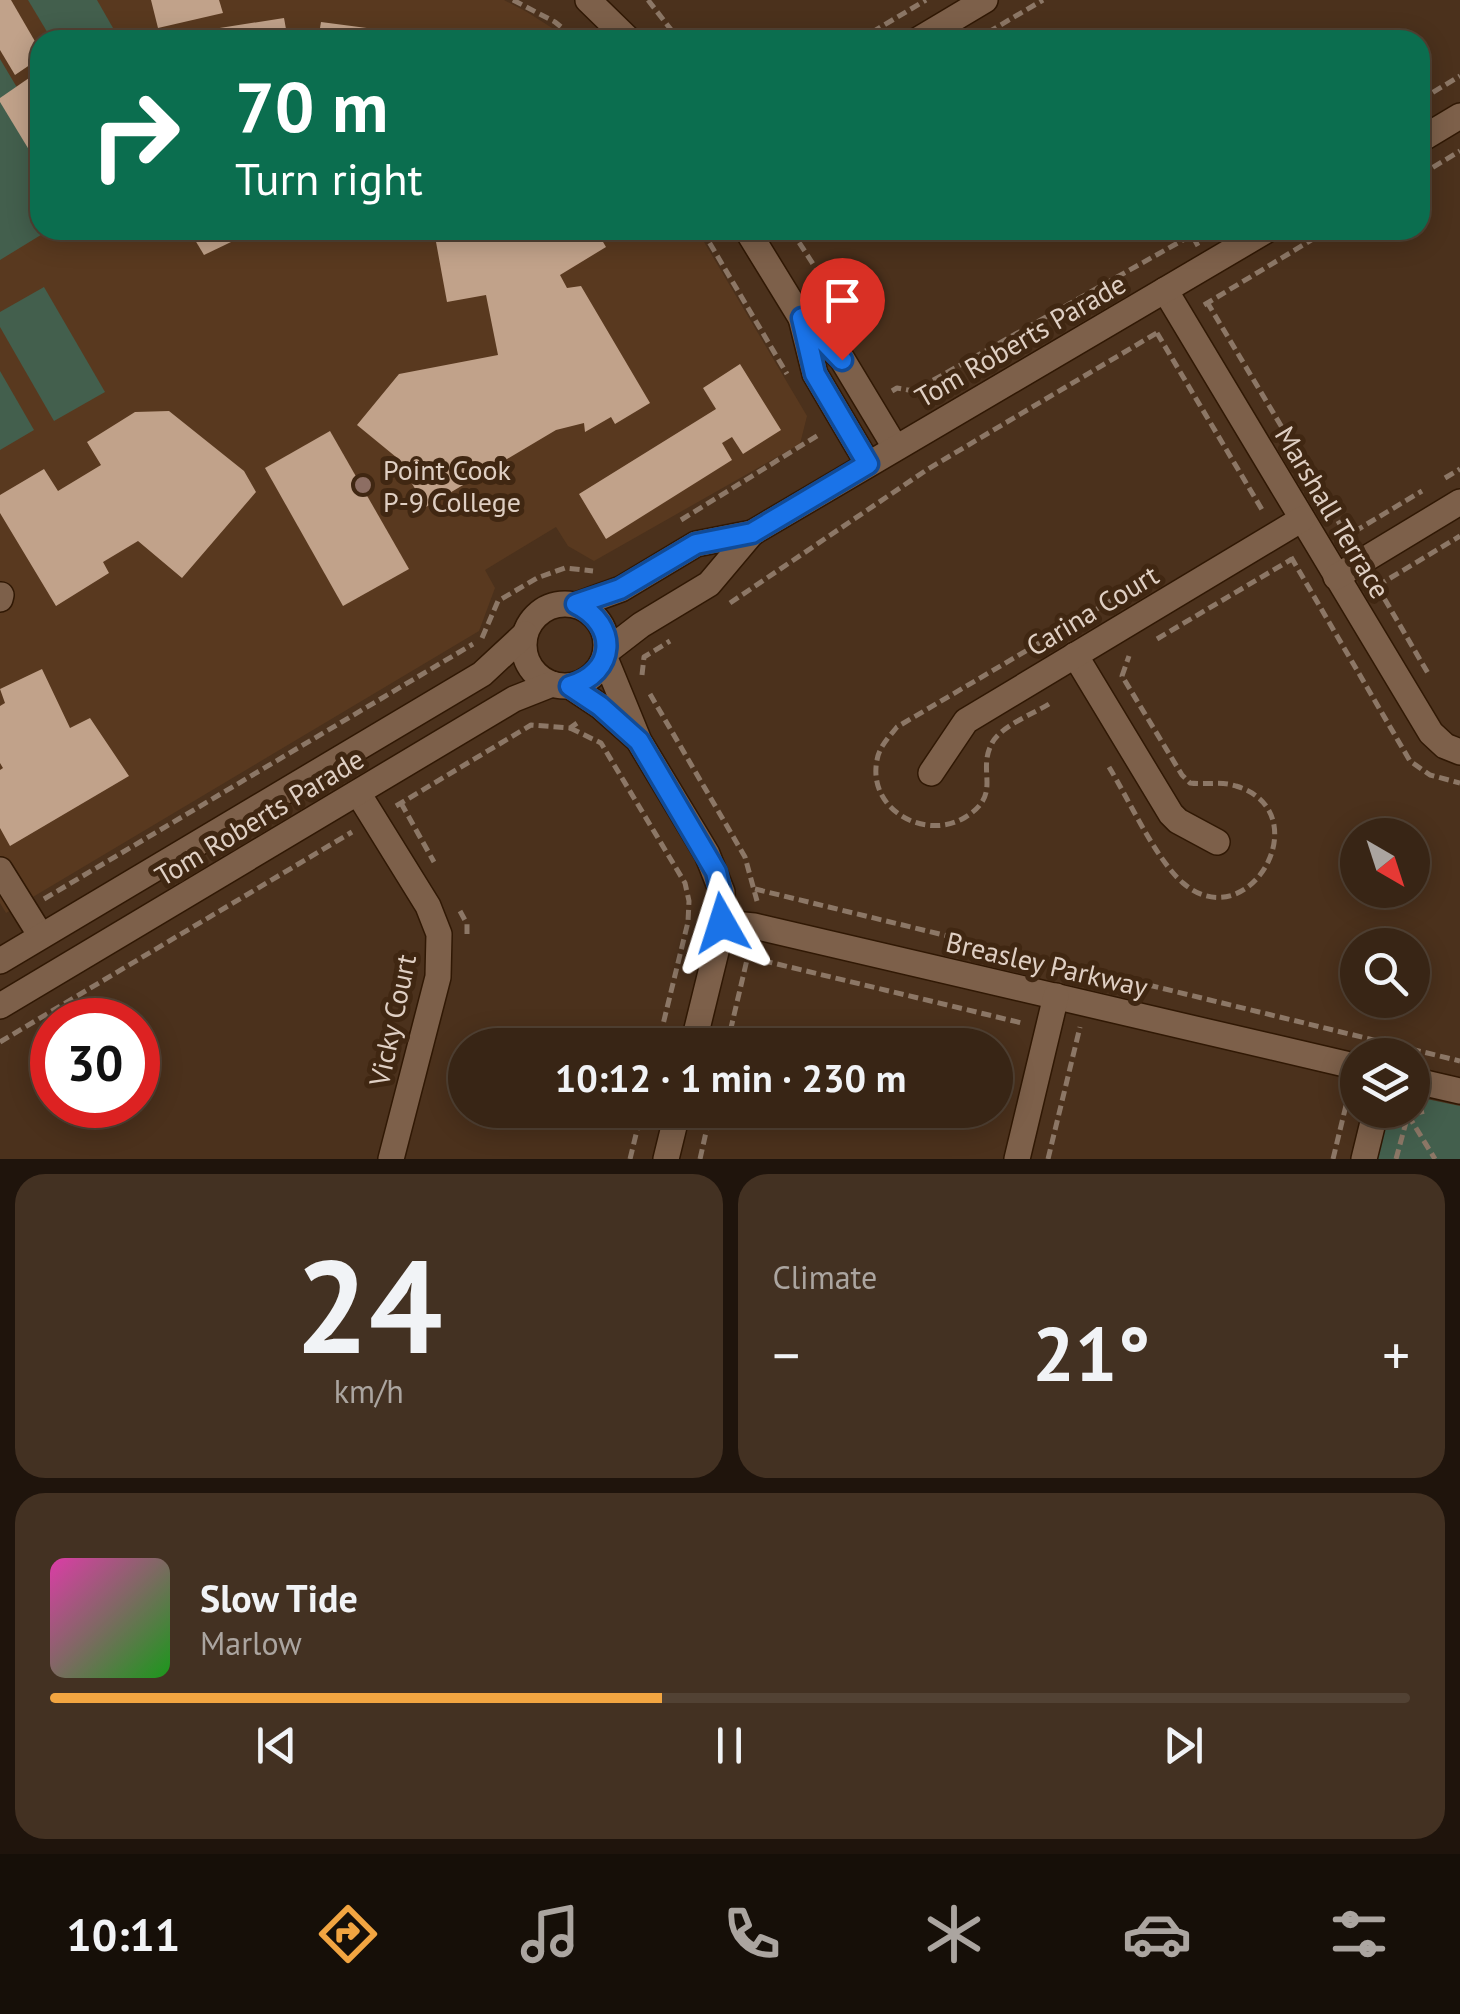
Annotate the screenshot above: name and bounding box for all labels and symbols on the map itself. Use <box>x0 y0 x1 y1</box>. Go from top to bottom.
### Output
pin <box>800 258 885 361</box>
street label: Tom Roberts Parade <box>908 265 1132 415</box>
street label: Marshall Terrace <box>1267 419 1399 605</box>
place label: Point Cook P-9 College <box>383 451 521 520</box>
marker: Point Cook P-9 College <box>352 474 374 496</box>
street label: Carina Court <box>1019 556 1165 664</box>
street label: Tom Roberts Parade <box>148 740 370 894</box>
north arrow <box>1340 818 1430 908</box>
position arrow <box>670 871 774 975</box>
street label: Breasley Parkway <box>942 923 1152 1005</box>
street label: Vicky Court <box>360 950 424 1090</box>
speed limit sign: 30 <box>30 998 160 1128</box>

